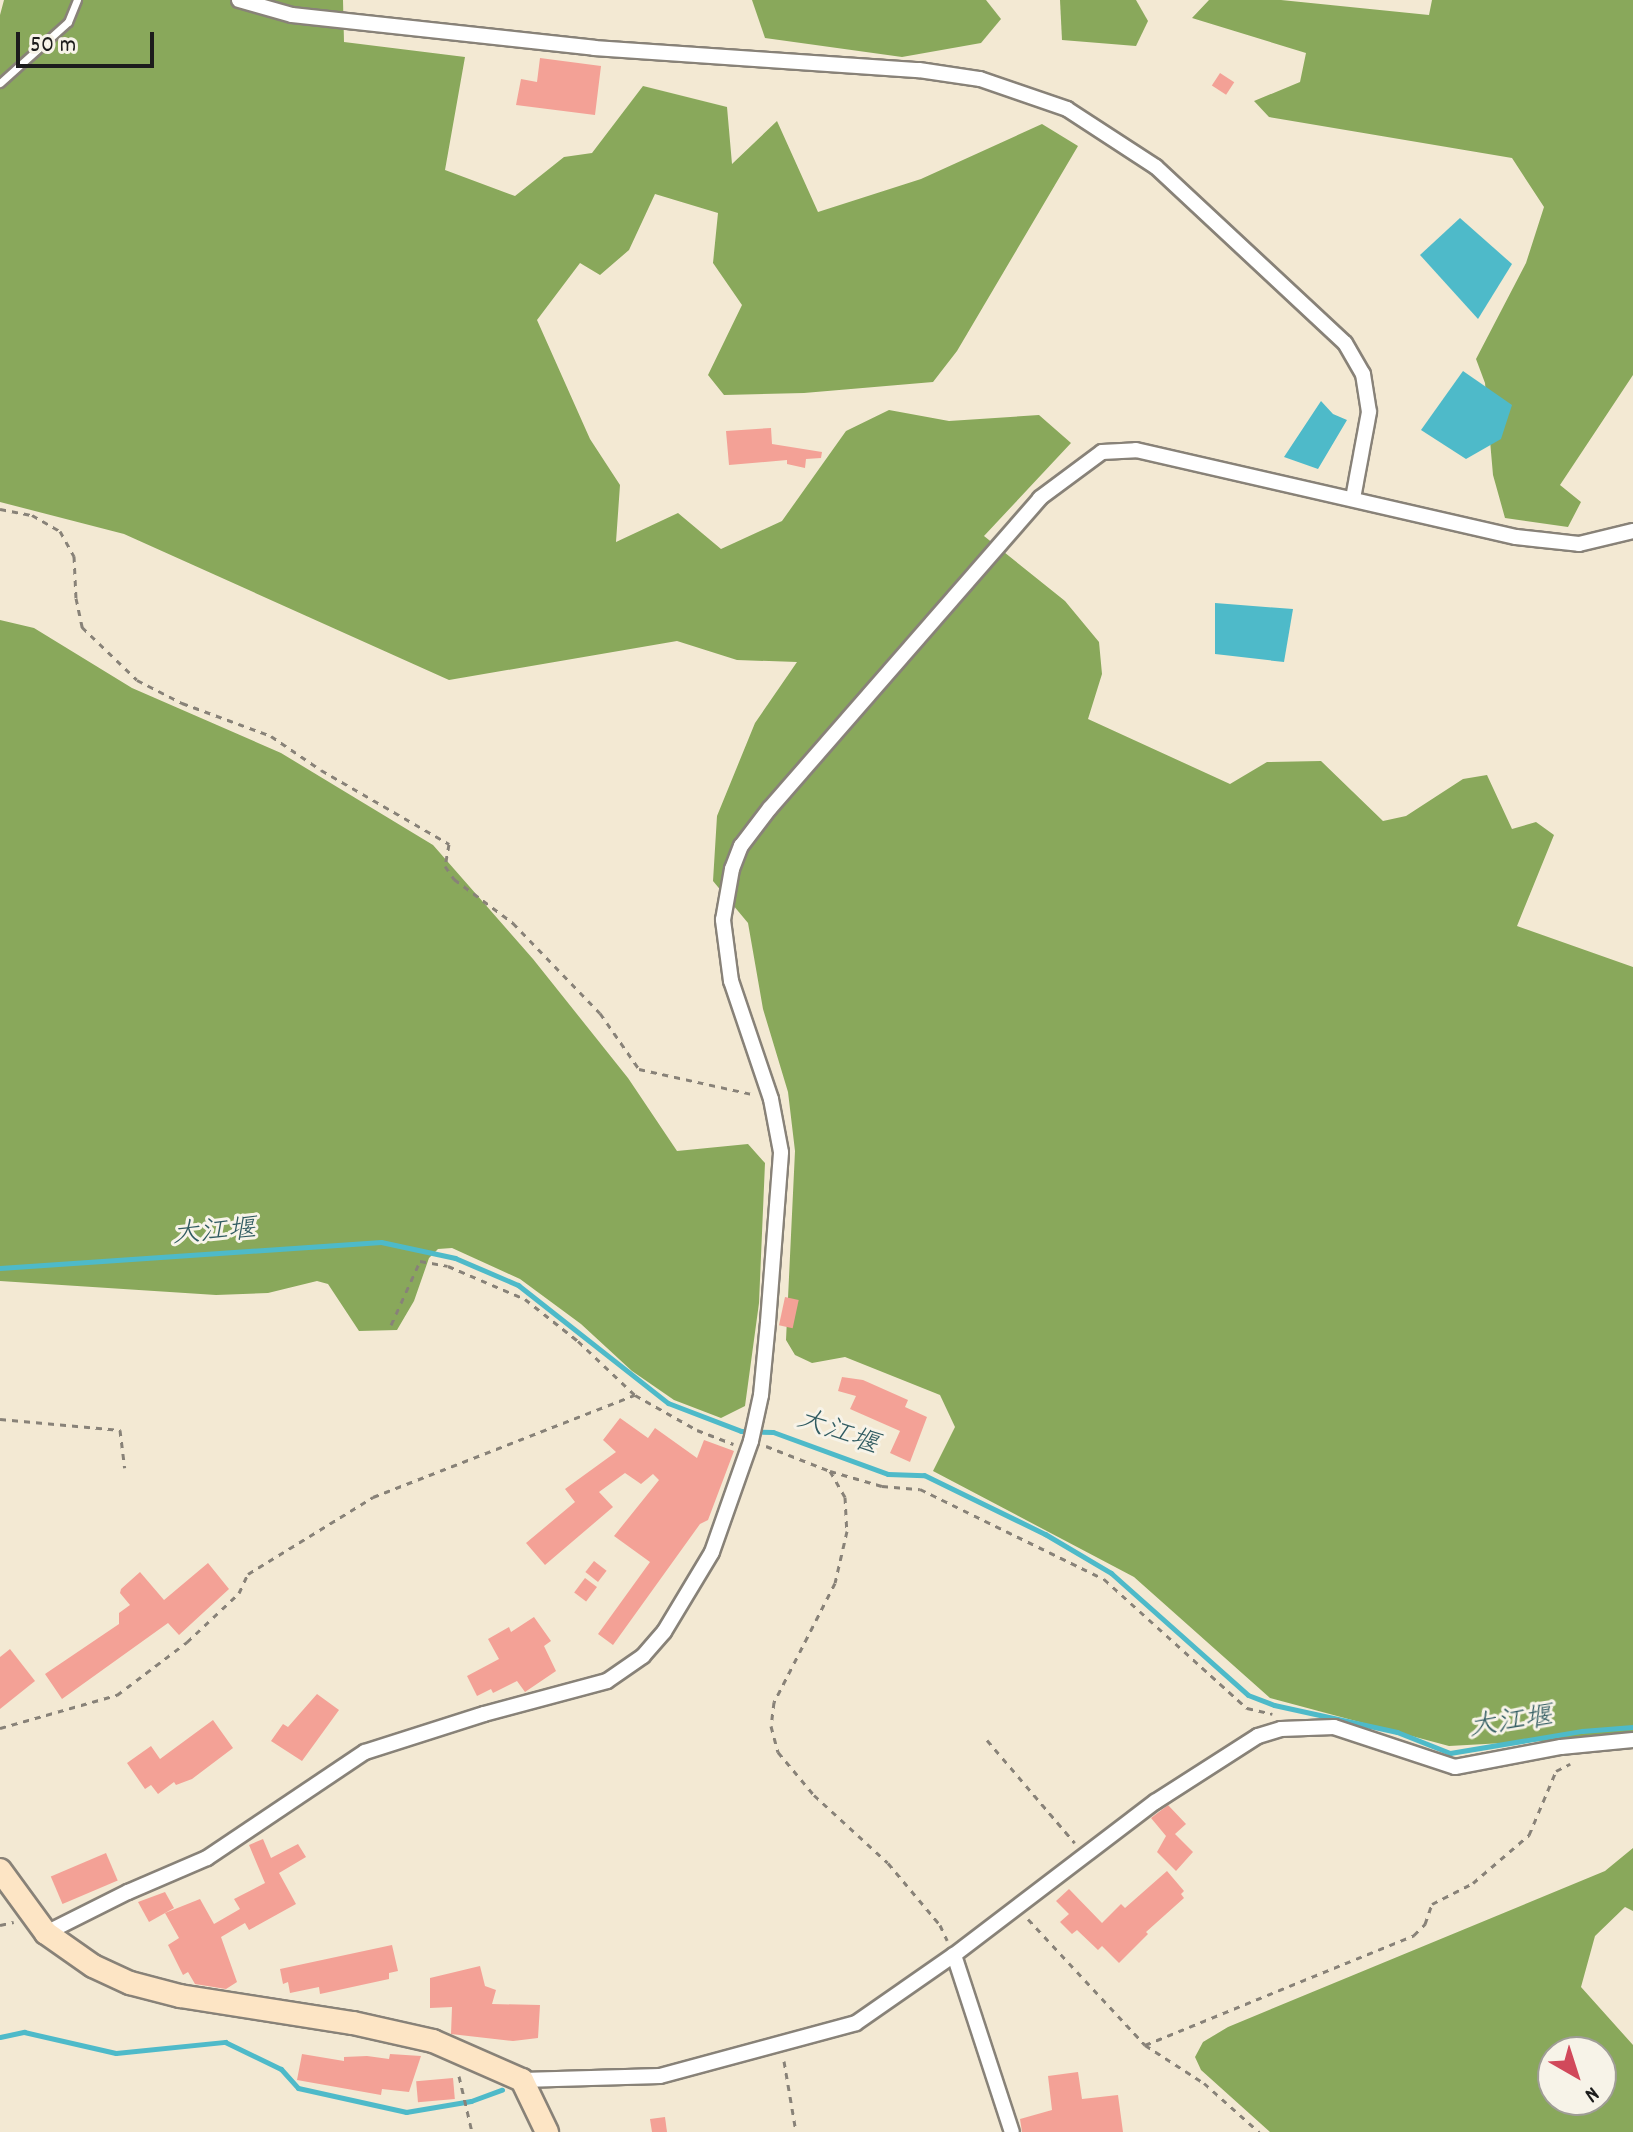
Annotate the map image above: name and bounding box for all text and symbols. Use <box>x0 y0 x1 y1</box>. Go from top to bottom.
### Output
scale bar <box>20 16 158 66</box>
text: 50 m <box>30 29 76 63</box>
water label: 大江堰 <box>171 1214 257 1254</box>
water label: 大江堰 <box>792 1404 882 1464</box>
water label: 大江堰 <box>1467 1702 1555 1746</box>
north arrow <box>1537 2036 1617 2116</box>
text: N <box>1577 2078 1605 2109</box>

